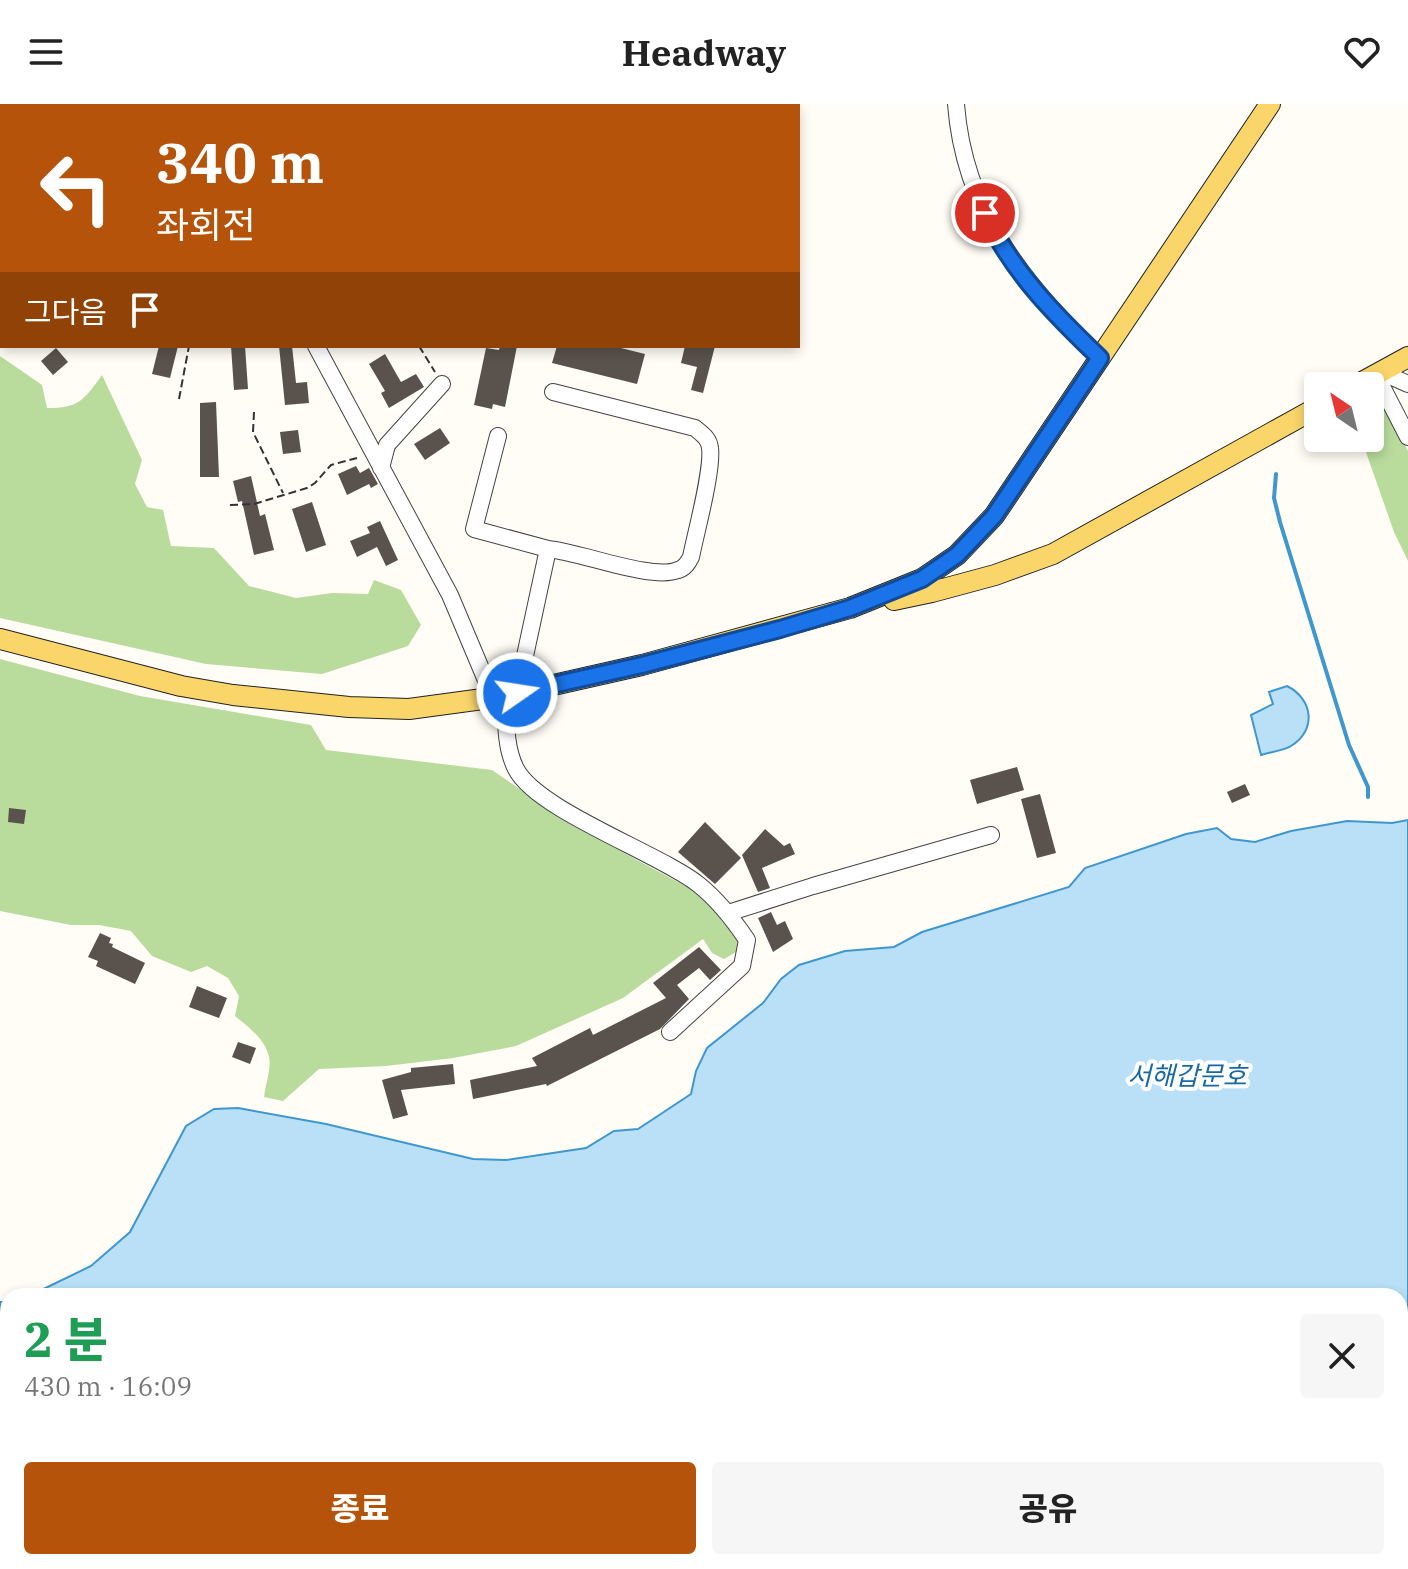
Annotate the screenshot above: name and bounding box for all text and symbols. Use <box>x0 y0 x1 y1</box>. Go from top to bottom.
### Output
text: Headway <box>622 29 786 76</box>
icon: menu <box>24 30 68 74</box>
icon: heart <box>1340 30 1384 74</box>
text: 340 m <box>156 126 324 198</box>
icon: left <box>24 136 128 240</box>
pin <box>951 179 1019 247</box>
icon: arrive <box>963 191 1007 235</box>
text: 좌회전 <box>156 201 255 248</box>
icon: arrive <box>123 288 167 332</box>
text: 그다음 <box>24 292 107 331</box>
north arrow <box>1304 372 1384 452</box>
map controls <box>1304 372 1384 452</box>
position arrow <box>475 651 559 735</box>
water label: 서해갑문호 <box>1127 1058 1249 1092</box>
text: 2 분 <box>24 1308 108 1370</box>
button: close <box>1300 1314 1384 1398</box>
text: 430 m · 16:09 <box>24 1369 192 1403</box>
button: 종료 <box>24 1462 696 1554</box>
button: 공유 <box>712 1462 1384 1554</box>

